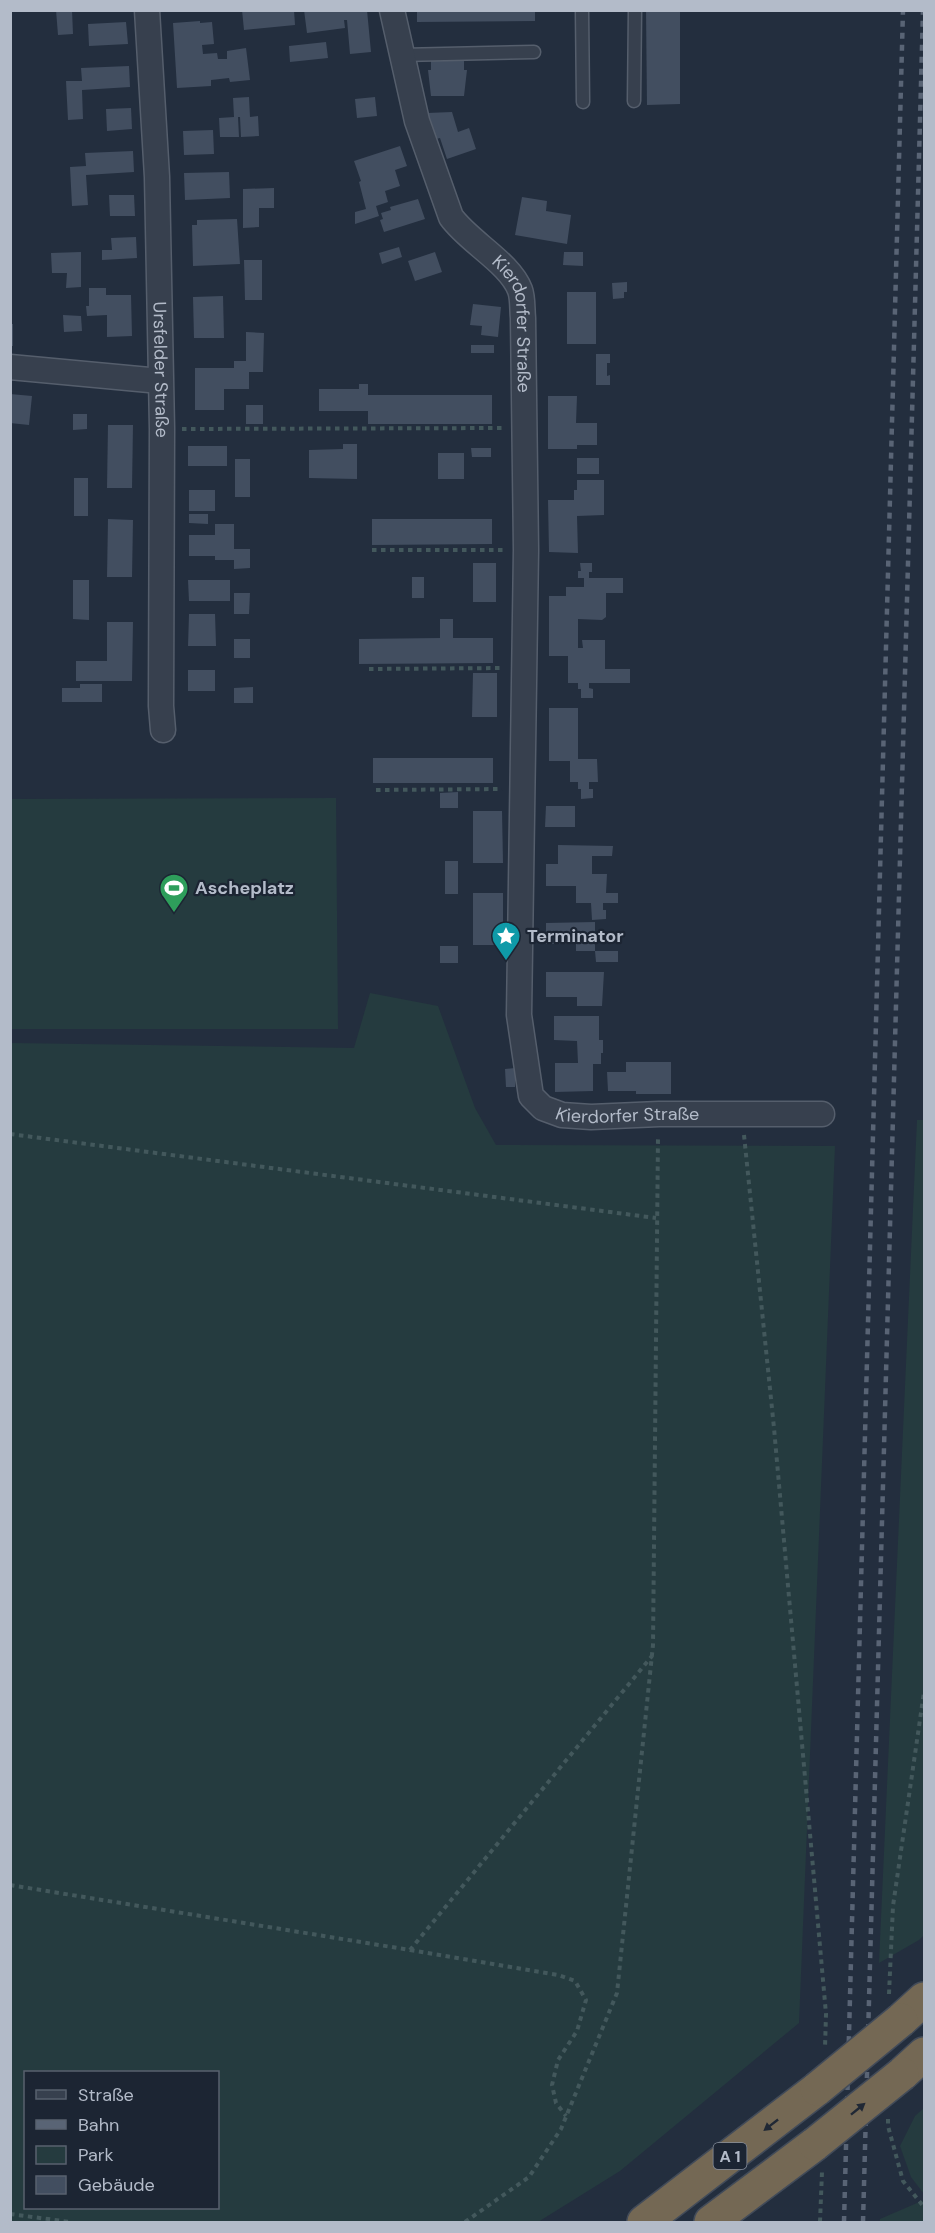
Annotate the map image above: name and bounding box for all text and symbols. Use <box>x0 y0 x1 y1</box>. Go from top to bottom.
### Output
street label: Kierdorfer Straße <box>487 250 536 393</box>
street label: Ursfelder Straße <box>147 301 174 438</box>
sports icon: Ascheplatz <box>158 872 190 914</box>
place label: Ascheplatz <box>195 876 294 900</box>
place icon: Terminator <box>490 920 522 962</box>
place label: Terminator <box>527 924 624 948</box>
street label: Kierdorfer Straße <box>552 1102 699 1129</box>
legend <box>24 2071 219 2209</box>
text: Straße <box>78 2083 134 2107</box>
one-way arrow <box>851 2104 866 2116</box>
text: Bahn <box>78 2113 119 2137</box>
one-way arrow <box>763 2118 779 2131</box>
text: Park <box>78 2143 114 2167</box>
road number: A 1 <box>714 2143 746 2169</box>
text: Gebäude <box>78 2173 155 2197</box>

